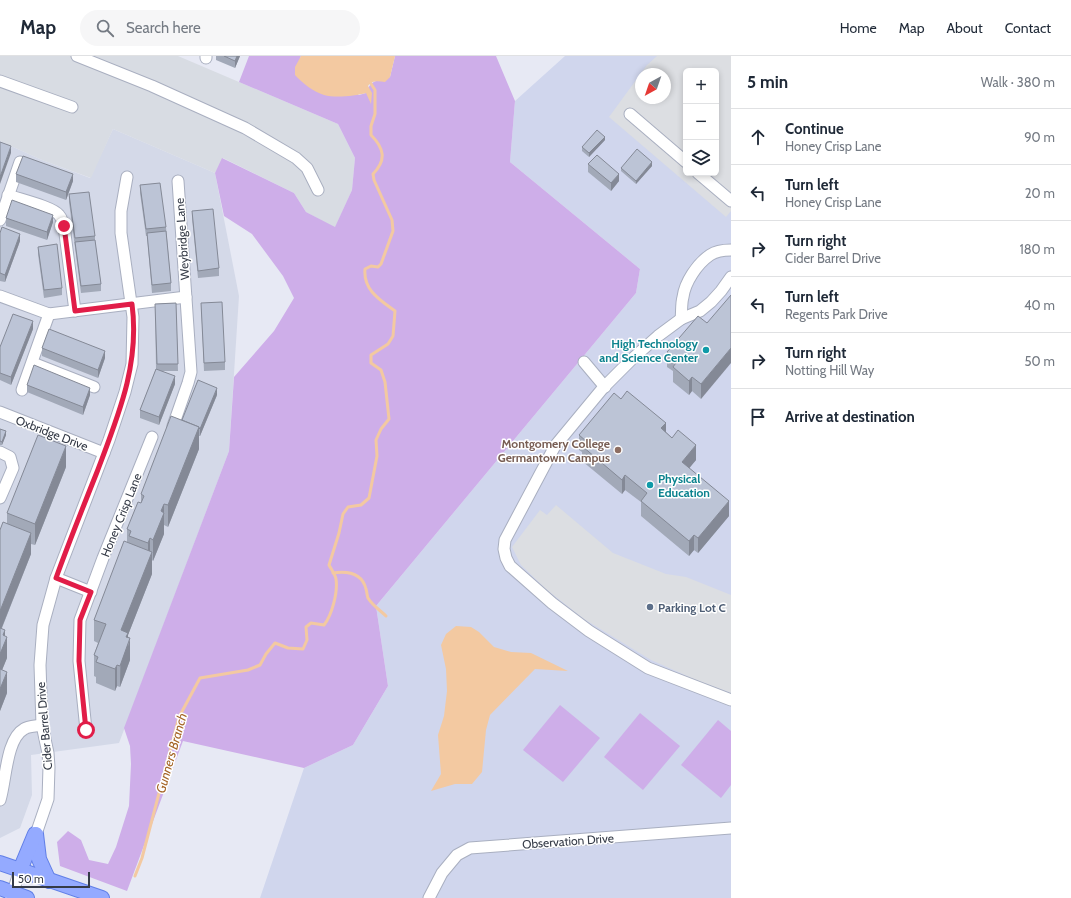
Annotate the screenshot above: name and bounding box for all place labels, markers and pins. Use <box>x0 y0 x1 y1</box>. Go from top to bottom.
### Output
place label: High Technology and Science Center <box>599 336 699 365</box>
marker: High Technology and Science Center <box>701 345 711 355</box>
place label: Montgomery College Germantown Campus <box>498 436 610 465</box>
marker: Montgomery College Germantown Campus <box>613 445 623 455</box>
place label: Physical Education <box>658 471 710 500</box>
marker: Physical Education <box>645 480 655 490</box>
place label: Parking Lot C <box>658 600 726 615</box>
marker: Parking Lot C <box>645 602 655 612</box>

